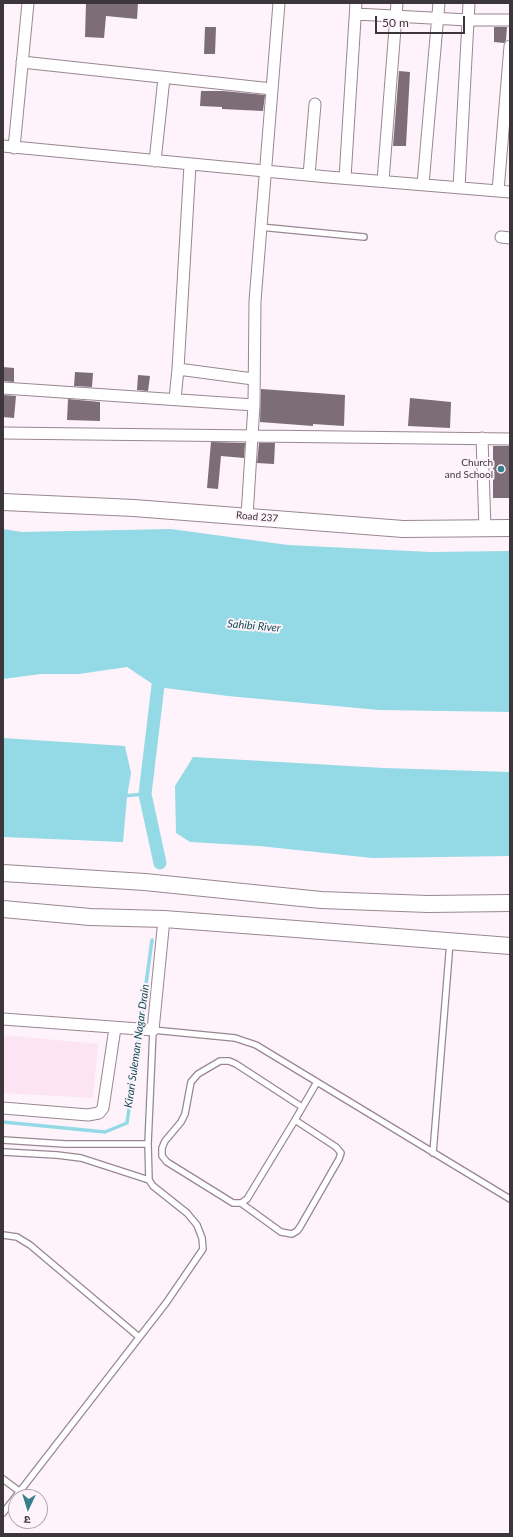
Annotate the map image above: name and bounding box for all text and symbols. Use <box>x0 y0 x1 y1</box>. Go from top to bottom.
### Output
scale bar <box>377 8 467 34</box>
text: 50 m <box>382 15 409 30</box>
place label: Church and School <box>445 457 493 480</box>
marker: Church and School <box>496 464 506 474</box>
street label: Road 237 <box>235 509 279 525</box>
water label: Sahibi River <box>227 617 281 635</box>
water label: Kirari Suleman Nagar Drain <box>122 983 152 1109</box>
north arrow <box>8 1489 48 1529</box>
text: उ <box>24 1514 31 1527</box>

